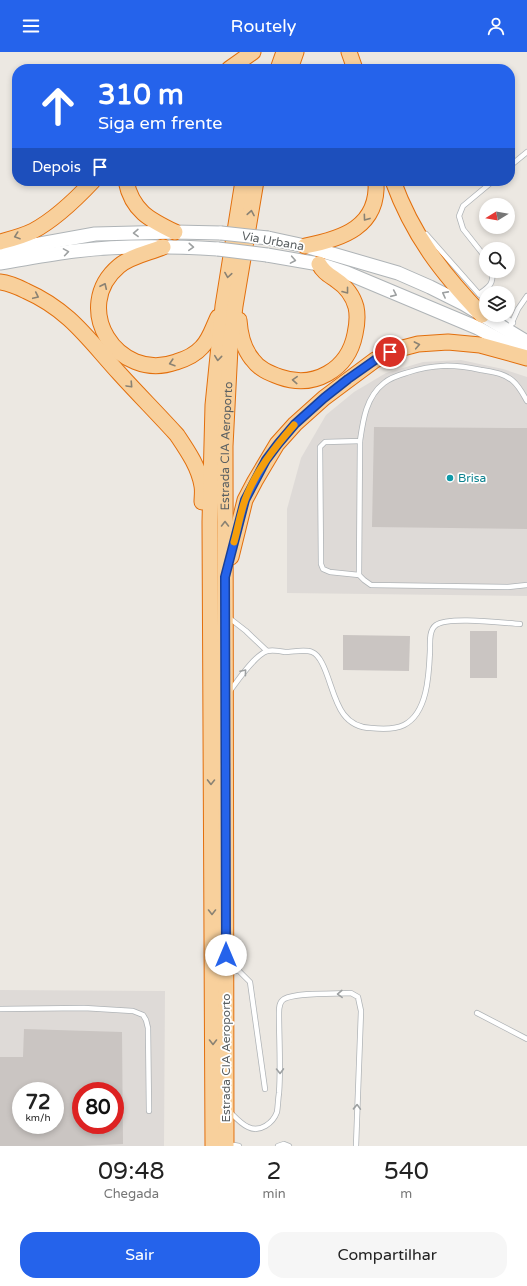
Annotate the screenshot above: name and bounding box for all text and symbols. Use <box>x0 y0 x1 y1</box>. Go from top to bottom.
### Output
icon: menu <box>20 15 42 37</box>
text: Routely <box>231 15 296 37</box>
icon: person <box>485 15 507 37</box>
text: 310 m <box>98 78 184 112</box>
icon: ahead <box>32 80 84 132</box>
text: Siga em frente <box>98 112 222 134</box>
icon: arrive <box>89 156 111 178</box>
text: Depois <box>32 158 81 176</box>
north arrow <box>479 198 515 234</box>
map controls <box>479 198 515 322</box>
one-way arrow <box>246 210 255 216</box>
one-way arrow <box>364 213 371 220</box>
one-way arrow <box>133 229 139 237</box>
street label: Via Urbana <box>241 229 305 253</box>
one-way arrow <box>14 232 21 240</box>
button: search <box>479 242 515 278</box>
one-way arrow <box>188 243 194 252</box>
one-way arrow <box>63 248 69 257</box>
one-way arrow <box>290 255 296 263</box>
one-way arrow <box>224 272 233 278</box>
one-way arrow <box>99 283 107 290</box>
one-way arrow <box>342 286 349 293</box>
button: layers <box>479 286 515 322</box>
one-way arrow <box>390 289 397 297</box>
one-way arrow <box>32 291 40 299</box>
one-way arrow <box>441 292 449 299</box>
pin <box>373 335 407 369</box>
icon: arrive <box>379 341 401 363</box>
one-way arrow <box>414 341 420 349</box>
one-way arrow <box>214 355 223 361</box>
one-way arrow <box>169 358 176 367</box>
one-way arrow <box>292 376 298 385</box>
one-way arrow <box>125 380 132 387</box>
street label: Estrada CIA Aeroporto <box>218 381 235 511</box>
place label: Brisa <box>458 471 486 485</box>
marker: Brisa <box>445 473 455 483</box>
one-way arrow <box>221 521 229 527</box>
one-way arrow <box>239 669 246 677</box>
one-way arrow <box>207 779 215 785</box>
one-way arrow <box>208 909 216 915</box>
position arrow <box>205 934 247 976</box>
one-way arrow <box>337 989 343 998</box>
street label: Estrada CIA Aeroporto <box>219 993 233 1123</box>
one-way arrow <box>209 1039 217 1045</box>
one-way arrow <box>276 1068 284 1074</box>
speed limit sign: 80 <box>72 1082 124 1134</box>
text: 72 <box>25 1091 51 1115</box>
one-way arrow <box>353 1104 361 1110</box>
text: km/h <box>25 1112 51 1124</box>
text: 09:48 <box>98 1157 165 1186</box>
text: 2 <box>267 1157 282 1186</box>
text: 540 <box>384 1157 429 1186</box>
text: Chegada <box>104 1186 159 1202</box>
text: min <box>263 1186 286 1202</box>
text: m <box>400 1186 412 1202</box>
button: Sair <box>20 1232 260 1278</box>
button: Compartilhar <box>268 1232 507 1278</box>

